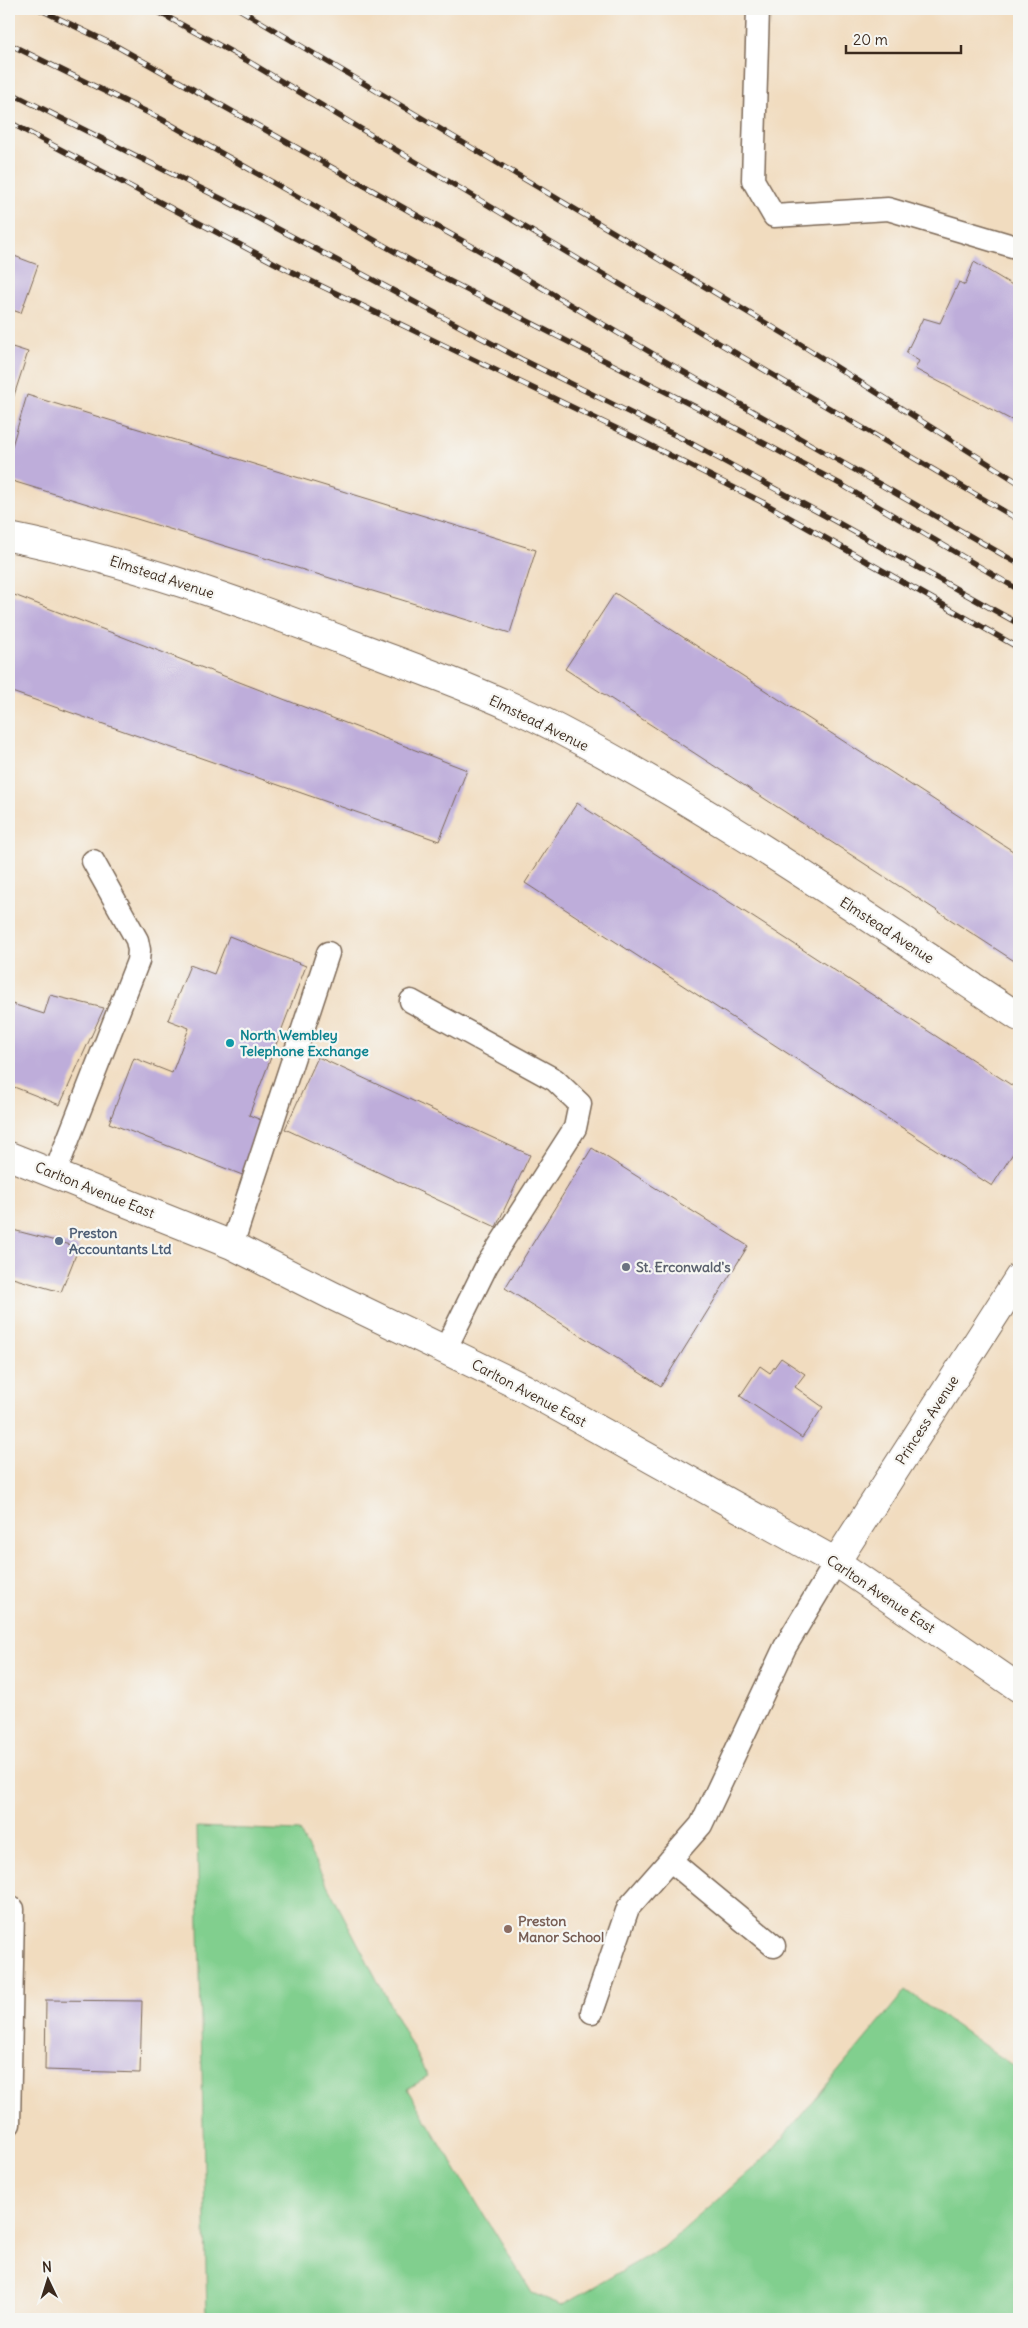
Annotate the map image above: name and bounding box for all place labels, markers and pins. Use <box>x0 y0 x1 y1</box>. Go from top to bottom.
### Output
place label: North Wembley Telephone Exchange <box>240 1026 369 1060</box>
marker: North Wembley Telephone Exchange <box>224 1037 236 1049</box>
place label: Preston Accountants Ltd <box>69 1224 172 1258</box>
marker: Preston Accountants Ltd <box>53 1235 65 1247</box>
place label: St. Erconwald's <box>636 1258 731 1276</box>
marker: St. Erconwald's <box>620 1261 632 1273</box>
place label: Preston Manor School <box>518 1912 604 1946</box>
marker: Preston Manor School <box>502 1923 514 1935</box>

